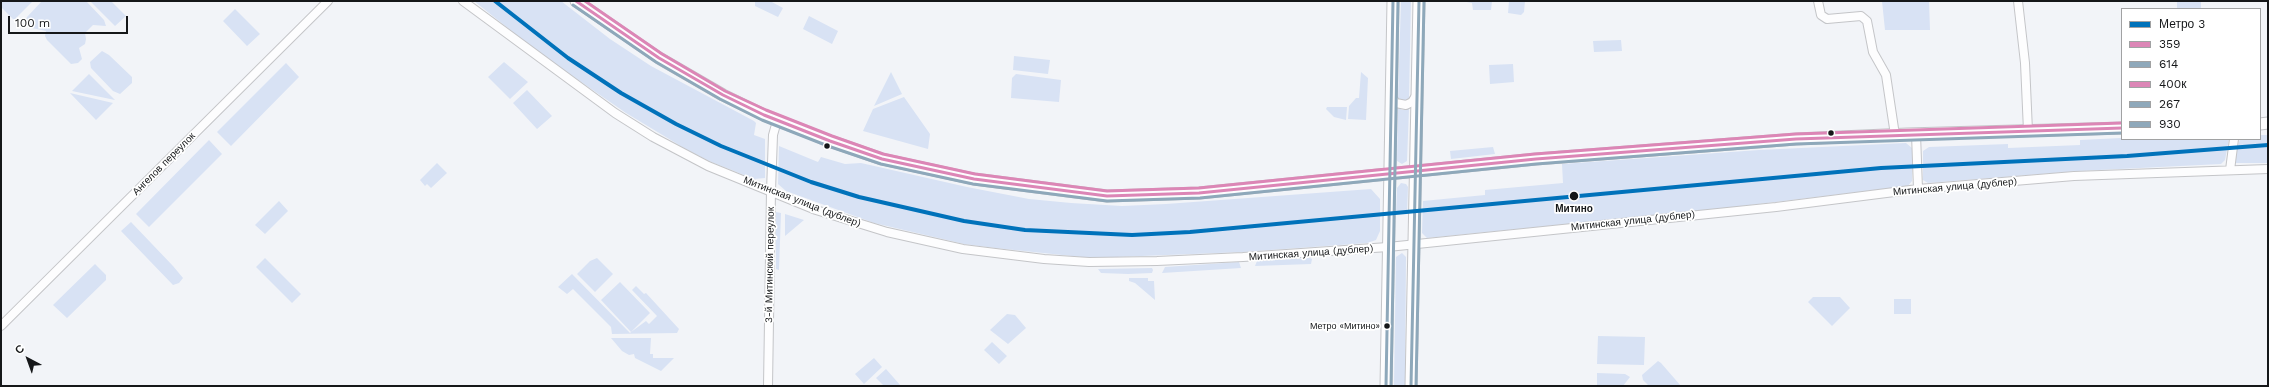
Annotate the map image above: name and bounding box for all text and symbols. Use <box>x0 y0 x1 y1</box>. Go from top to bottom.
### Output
scale bar <box>10 8 130 34</box>
legend <box>2121 8 2261 140</box>
text: 100 m <box>15 16 50 30</box>
text: Метро 3 <box>2159 17 2205 31</box>
text: 359 <box>2159 37 2180 51</box>
text: 614 <box>2159 57 2178 71</box>
text: 400к <box>2159 77 2187 91</box>
text: 267 <box>2159 97 2180 111</box>
text: 930 <box>2159 117 2181 131</box>
unlabelled marker <box>1826 128 1836 138</box>
street label: Ангелов переулок <box>130 130 198 198</box>
unlabelled marker <box>822 141 832 151</box>
street label: Митинская улица (дублер) <box>742 174 862 230</box>
street label: Митинская улица (дублер) <box>1892 176 2018 198</box>
marker: Митино <box>1568 190 1580 202</box>
place label: Митино <box>1555 203 1593 215</box>
street label: 3-й Митинский переулок <box>763 207 777 323</box>
street label: Митинская улица (дублер) <box>1570 209 1696 233</box>
street label: Митинская улица (дублер) <box>1248 243 1374 263</box>
place label: Метро «Митино» <box>1310 321 1380 331</box>
marker: Метро «Митино» <box>1382 321 1392 331</box>
north arrow <box>8 339 48 379</box>
text: С <box>13 342 27 357</box>

